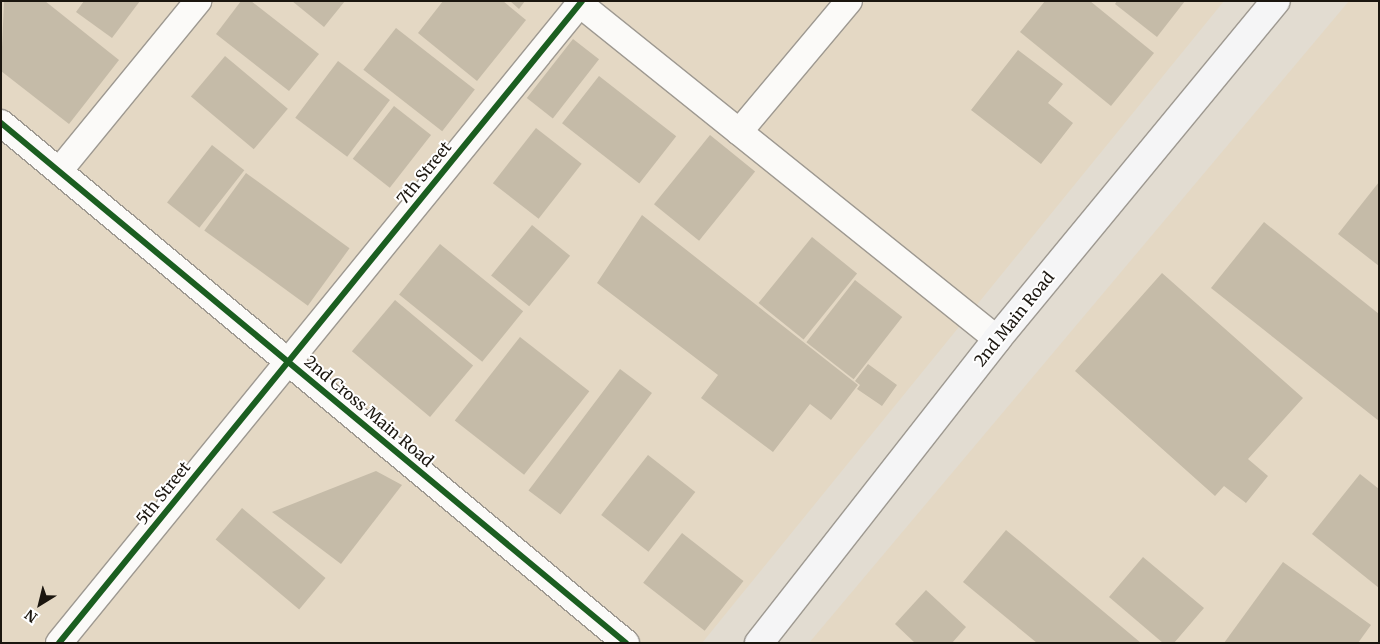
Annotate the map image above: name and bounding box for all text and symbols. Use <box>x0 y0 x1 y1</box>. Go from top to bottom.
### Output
street label: 7th Street <box>393 138 455 208</box>
street label: 2nd Main Road <box>970 268 1058 370</box>
street label: 2nd Cross Main Road <box>301 352 437 470</box>
street label: 5th Street <box>132 458 194 528</box>
north arrow <box>15 579 65 629</box>
text: N <box>21 606 41 627</box>

